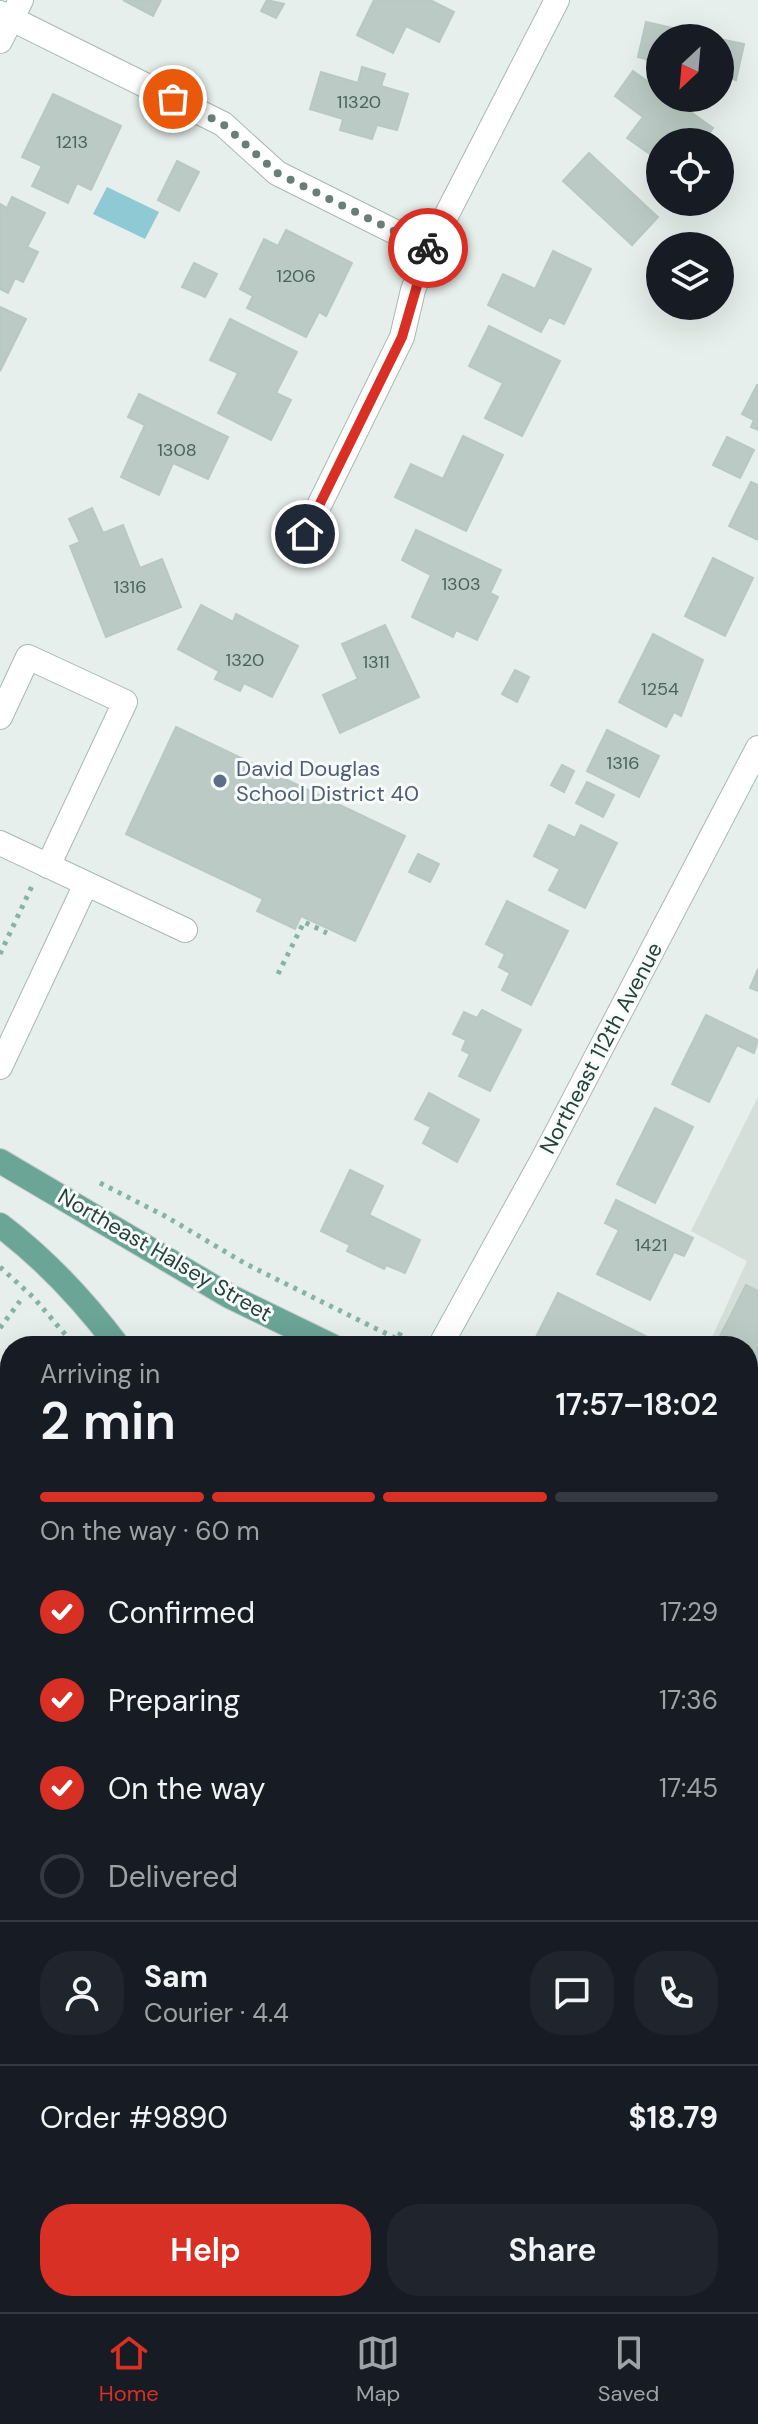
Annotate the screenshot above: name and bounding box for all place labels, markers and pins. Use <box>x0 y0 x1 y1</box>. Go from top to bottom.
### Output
pin <box>139 65 207 133</box>
pin <box>271 500 339 568</box>
place label: David Douglas School District 40 <box>236 754 419 808</box>
marker: David Douglas School District 40 <box>211 772 229 790</box>

